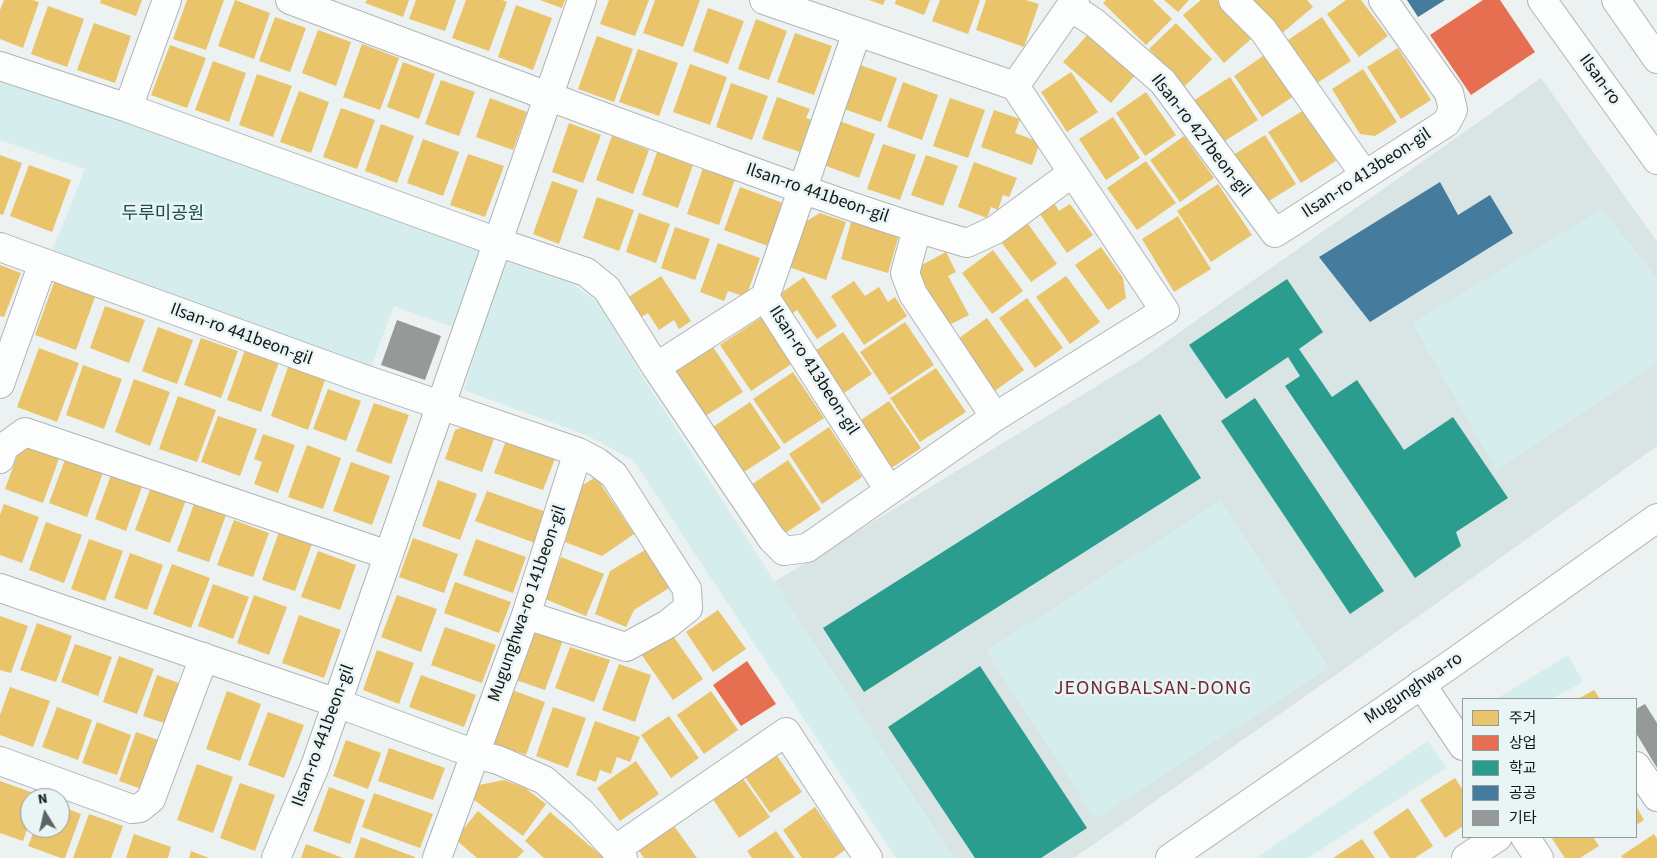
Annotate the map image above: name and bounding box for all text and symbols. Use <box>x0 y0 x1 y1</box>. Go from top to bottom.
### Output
street label: Ilsan-ro <box>1573 51 1625 109</box>
street label: Ilsan-ro 427beon-gil <box>1145 70 1255 202</box>
street label: Ilsan-ro 413beon-gil <box>1298 124 1436 224</box>
street label: Ilsan-ro 441beon-gil <box>743 159 891 229</box>
park label: 두루미공원 <box>122 204 204 226</box>
street label: Ilsan-ro 441beon-gil <box>167 299 315 371</box>
street label: Ilsan-ro 413beon-gil <box>763 302 863 440</box>
street label: Mugunghwa-ro 141beon-gil <box>484 503 572 705</box>
street label: Mugunghwa-ro <box>1361 648 1467 730</box>
street label: Ilsan-ro 441beon-gil <box>288 662 360 810</box>
district label: JEONGBALSAN-DONG <box>1052 678 1254 702</box>
legend <box>1462 698 1637 838</box>
text: 주거 <box>1509 708 1537 729</box>
text: 상업 <box>1509 733 1537 754</box>
text: 학교 <box>1509 758 1537 779</box>
text: 공공 <box>1509 783 1537 804</box>
north arrow <box>20 788 70 838</box>
text: N <box>37 789 49 810</box>
text: 기타 <box>1509 808 1537 829</box>

